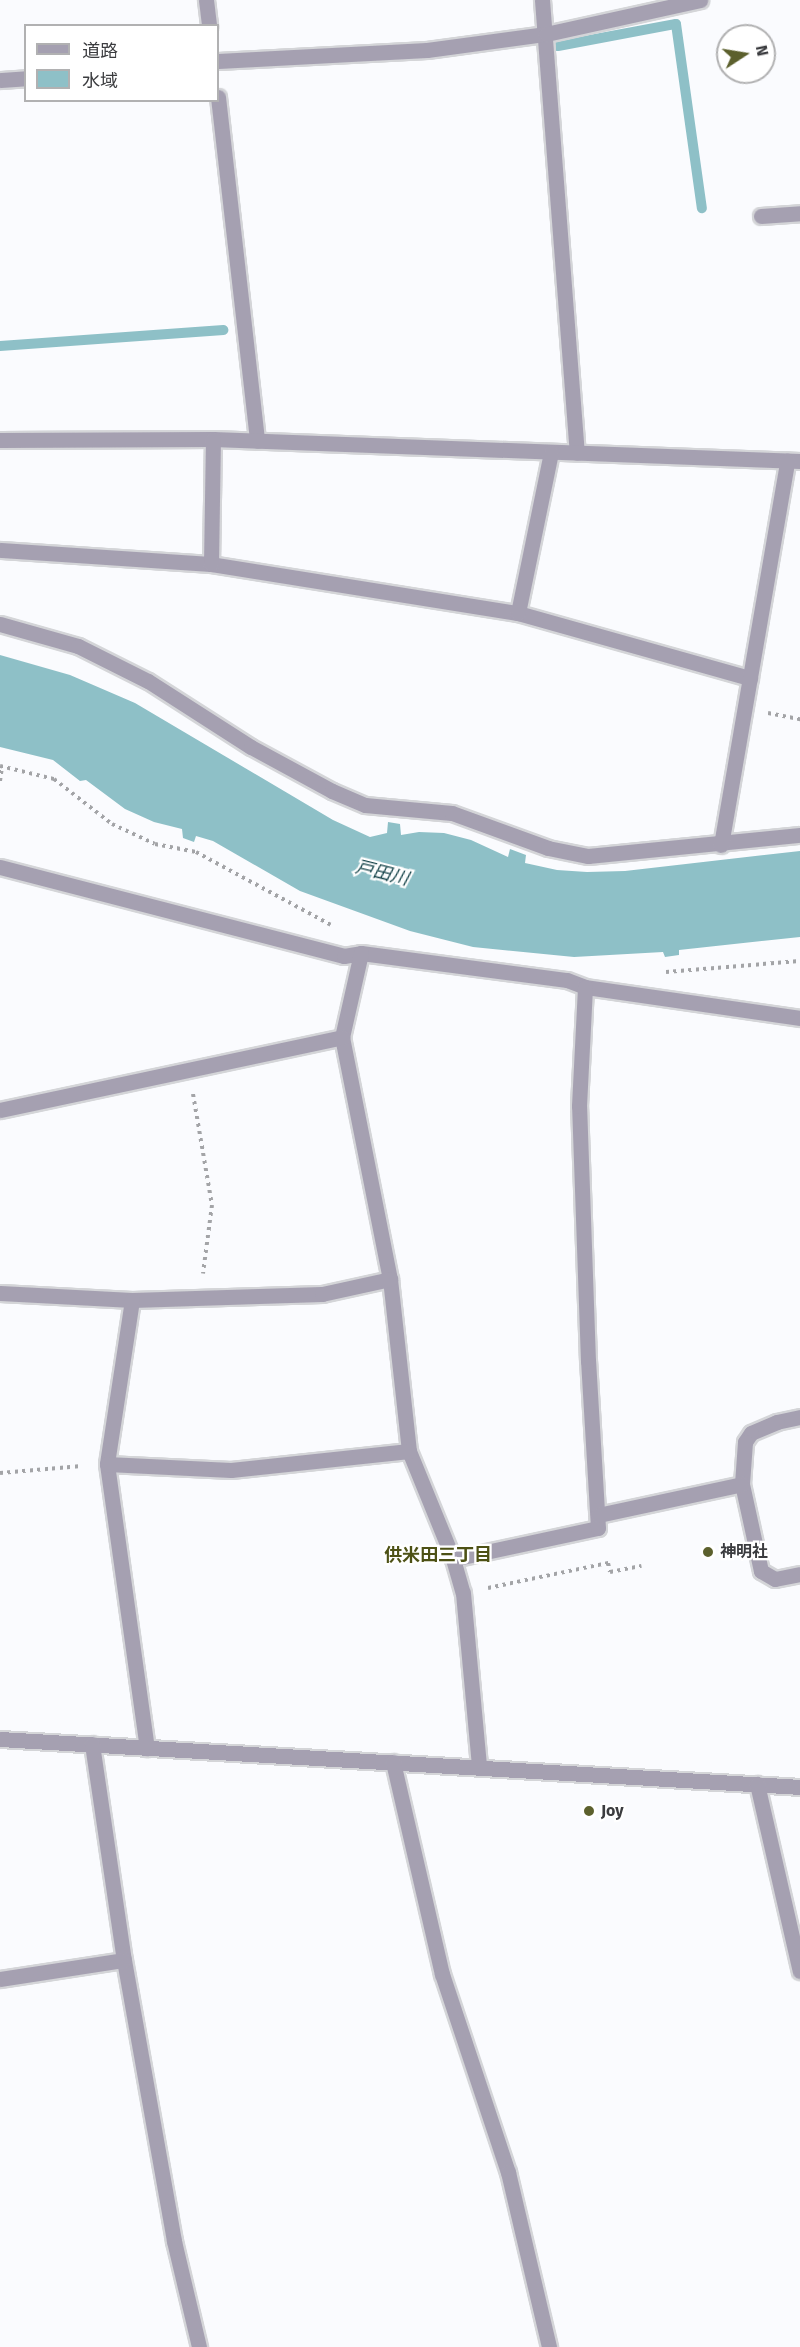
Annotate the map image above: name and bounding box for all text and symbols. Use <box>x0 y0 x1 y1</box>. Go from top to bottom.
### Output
legend <box>24 24 219 102</box>
north arrow <box>716 24 776 84</box>
text: 道路 <box>82 40 118 62</box>
text: N <box>752 43 773 58</box>
text: 水域 <box>82 70 118 92</box>
water label: 戸田川 <box>353 856 411 890</box>
place label: 神明社 <box>720 1542 768 1562</box>
district label: 供米田三丁目 <box>384 1544 492 1566</box>
marker: 神明社 <box>701 1545 715 1559</box>
place label: Joy <box>601 1801 624 1821</box>
marker: Joy <box>582 1804 596 1818</box>

